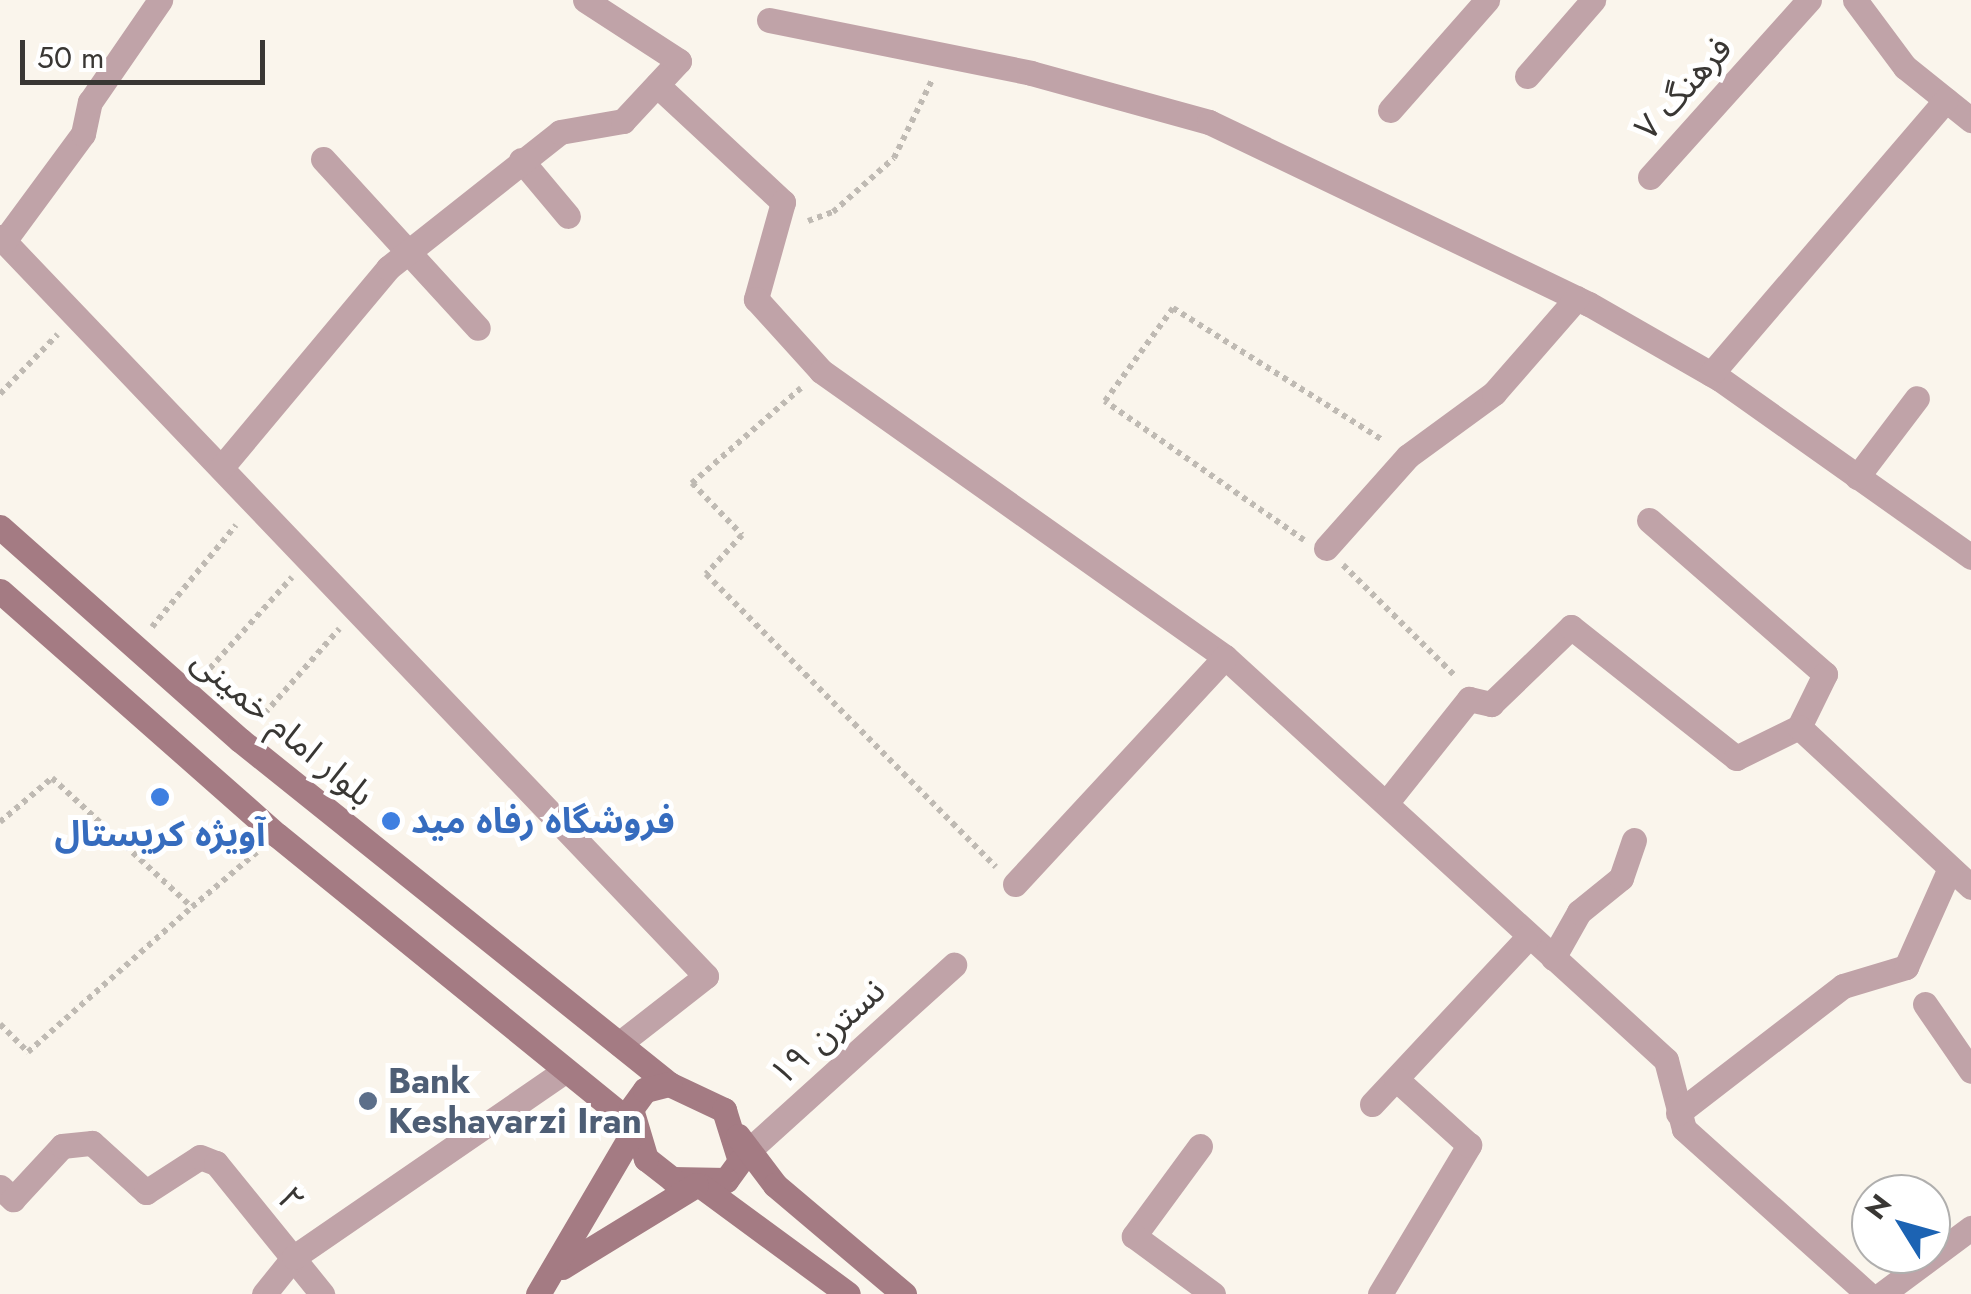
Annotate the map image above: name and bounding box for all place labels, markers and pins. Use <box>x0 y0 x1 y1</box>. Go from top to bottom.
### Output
marker: آویژه کریستال <box>149 786 171 808</box>
place label: فروشگاه رفاه مید <box>411 800 675 842</box>
marker: فروشگاه رفاه مید <box>380 810 402 832</box>
place label: آویژه کریستال <box>54 813 266 855</box>
place label: Bank Keshavarzi Iran <box>388 1060 642 1142</box>
marker: Bank Keshavarzi Iran <box>357 1090 379 1112</box>

